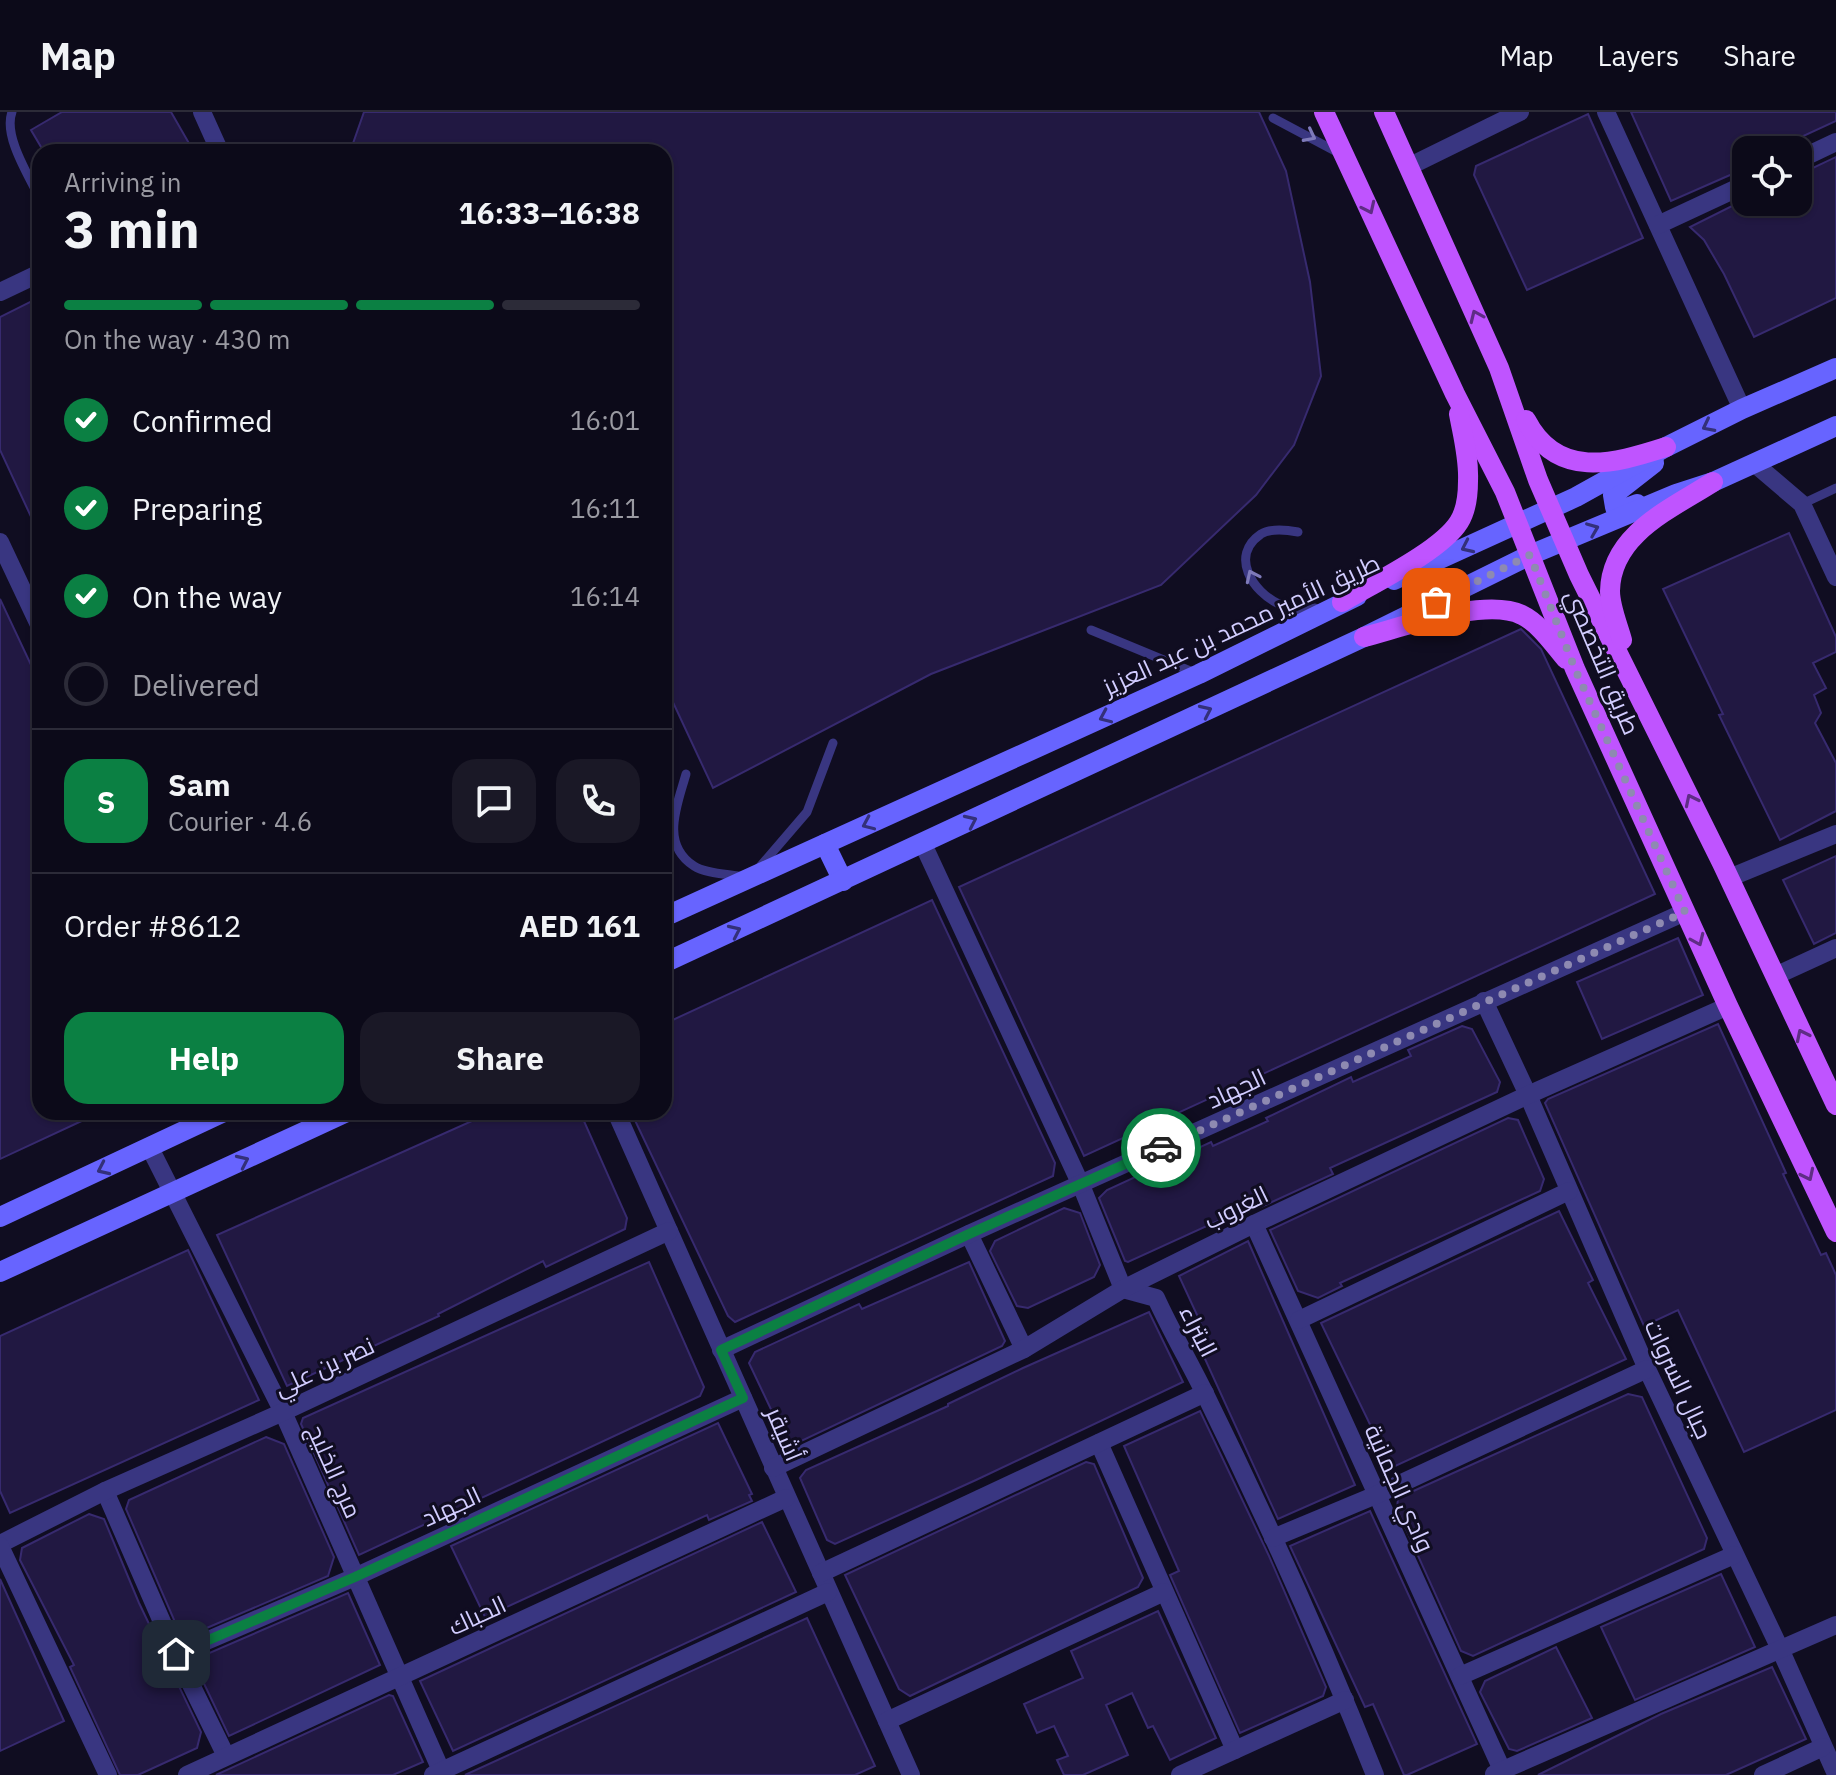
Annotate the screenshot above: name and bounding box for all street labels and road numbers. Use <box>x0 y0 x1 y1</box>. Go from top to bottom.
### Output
street label: طريق الأمير محمد بن عبد العزيز <box>1096 546 1385 703</box>
street label: طريق التخصصي <box>1555 585 1648 741</box>
street label: الجهاد <box>1201 1060 1271 1116</box>
street label: الغروب <box>1199 1178 1273 1236</box>
street label: البتراء <box>1173 1300 1225 1362</box>
street label: جبال السروات <box>1637 1314 1721 1444</box>
street label: نصر بن علي <box>269 1329 381 1407</box>
street label: أشيقر <box>759 1400 811 1466</box>
street label: مرج الخليج <box>299 1419 370 1523</box>
street label: وادي الجمانية <box>1355 1419 1442 1558</box>
street label: الجهاد <box>416 1478 486 1534</box>
street label: الحباك <box>443 1588 511 1642</box>

